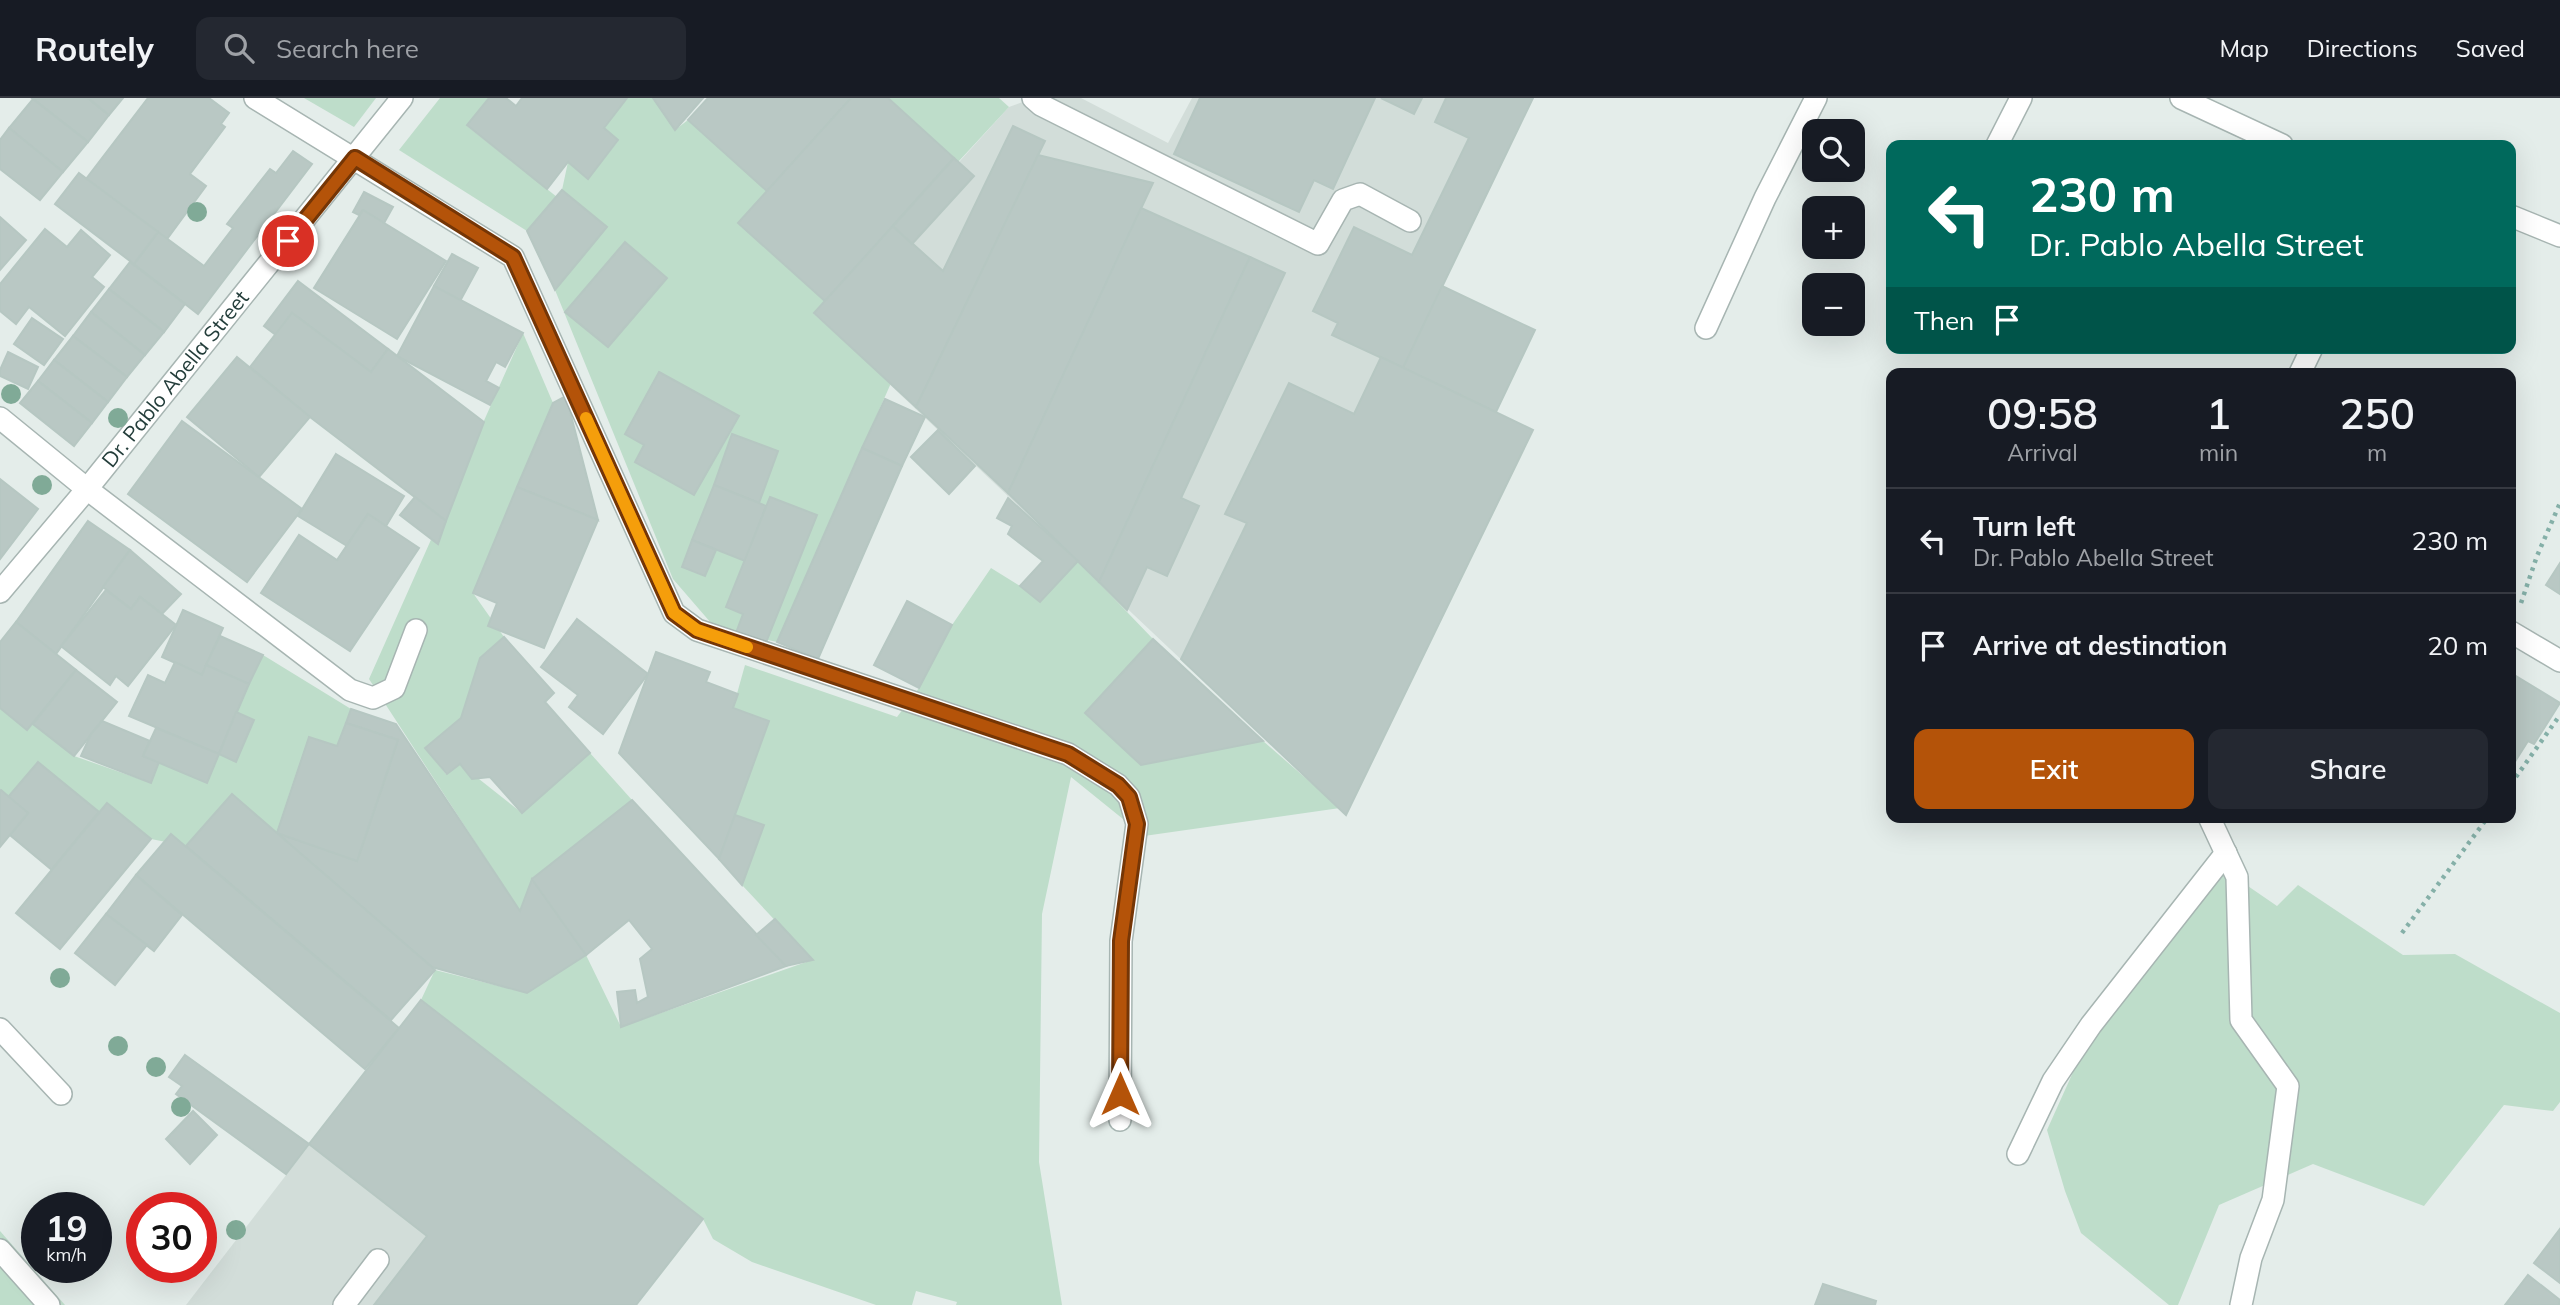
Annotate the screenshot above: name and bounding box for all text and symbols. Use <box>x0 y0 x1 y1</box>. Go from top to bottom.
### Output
search box <box>196 17 686 80</box>
text: Routely <box>35 28 154 69</box>
icon: search <box>220 29 258 67</box>
text: Search here <box>276 32 419 65</box>
text: Map <box>2219 33 2269 63</box>
text: Directions <box>2307 33 2418 63</box>
text: Saved <box>2456 33 2525 63</box>
map controls <box>1802 119 1865 336</box>
button: search <box>1802 119 1865 182</box>
text: 230 m <box>2029 163 2175 224</box>
icon: left <box>1914 168 2005 259</box>
button: + <box>1802 196 1865 259</box>
pin <box>258 211 318 271</box>
icon: arrive <box>269 222 307 260</box>
text: Dr. Pablo Abella Street <box>2029 224 2364 264</box>
button: − <box>1802 273 1865 336</box>
street label: Dr. Pablo Abella Street <box>96 285 254 472</box>
icon: arrive <box>1988 301 2026 339</box>
text: Then <box>1914 304 1974 337</box>
text: 09:58 <box>1987 387 2098 440</box>
text: 1 <box>2206 387 2231 440</box>
text: 250 <box>2339 387 2415 440</box>
text: Arrival <box>2007 438 2078 467</box>
text: min <box>2199 438 2238 467</box>
text: m <box>2367 438 2387 467</box>
text: Turn left <box>1973 510 2075 543</box>
icon: left <box>1914 522 1952 560</box>
text: 230 m <box>2412 524 2488 557</box>
text: Dr. Pablo Abella Street <box>1973 543 2214 572</box>
icon: arrive <box>1914 627 1952 665</box>
text: Arrive at destination <box>1973 629 2228 662</box>
text: 20 m <box>2427 629 2488 662</box>
button: Exit <box>1914 729 2194 809</box>
button: Share <box>2208 729 2488 809</box>
position arrow <box>1083 1057 1157 1131</box>
speed limit sign: 30 <box>126 1192 217 1283</box>
text: 19 <box>45 1206 88 1250</box>
text: km/h <box>46 1243 87 1266</box>

